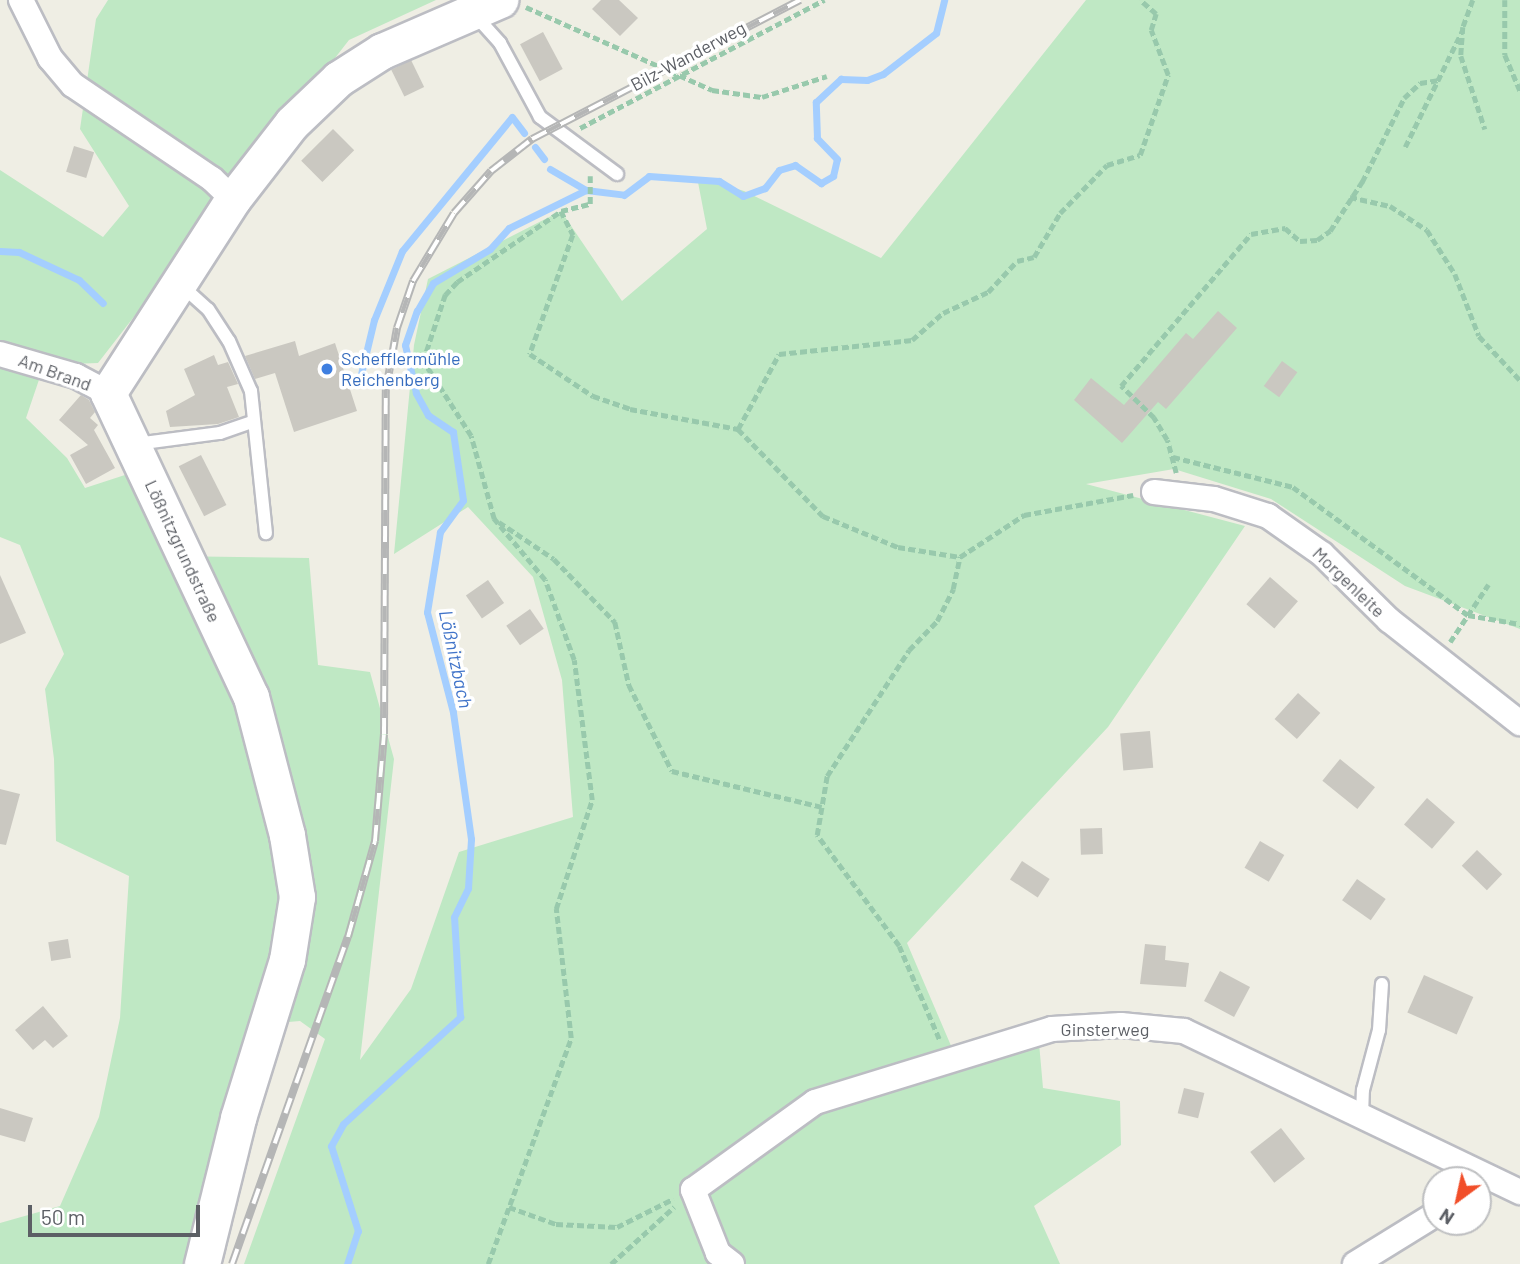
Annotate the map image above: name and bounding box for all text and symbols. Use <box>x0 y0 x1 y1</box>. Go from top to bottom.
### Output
street label: Bilz-Wanderweg <box>627 17 749 95</box>
place label: Schefflermühle Reichenberg <box>341 348 461 390</box>
street label: Am Brand <box>16 349 94 395</box>
marker: Schefflermühle Reichenberg <box>319 361 335 377</box>
street label: Lößnitzgrundstraße <box>141 476 225 626</box>
street label: Morgenleite <box>1308 542 1390 622</box>
water label: Lößnitzbach <box>434 608 478 710</box>
street label: Ginsterweg <box>1061 1018 1149 1040</box>
north arrow <box>1422 1166 1492 1236</box>
scale bar <box>32 1190 203 1234</box>
text: 50 m <box>41 1204 85 1229</box>
text: N <box>1435 1204 1458 1230</box>

